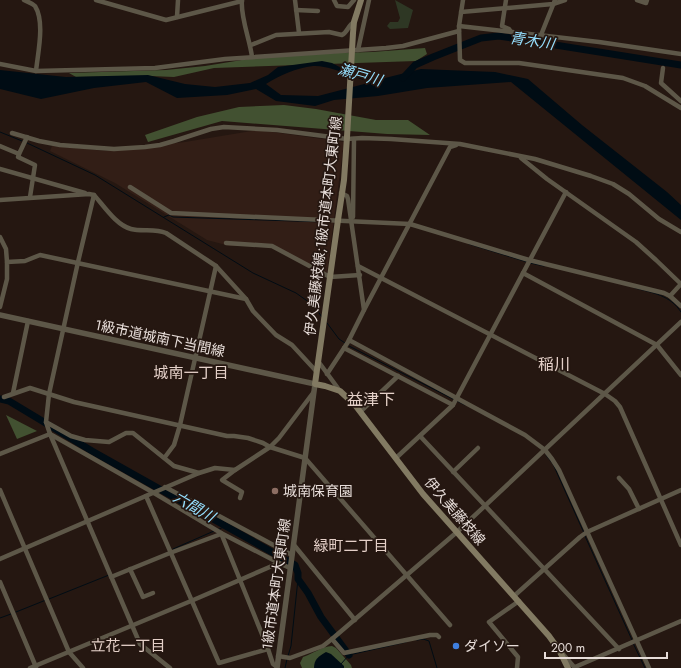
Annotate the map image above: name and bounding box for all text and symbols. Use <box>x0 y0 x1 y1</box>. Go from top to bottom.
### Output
water label: 青木川 <box>508 27 558 56</box>
water label: 瀬戸川 <box>335 58 387 92</box>
street label: 伊久美藤枝線;1級市道本町大東町線 <box>300 115 346 337</box>
street label: 1級市道城南下当間線 <box>93 314 227 362</box>
district label: 稲川 <box>538 353 570 376</box>
district label: 城南一丁目 <box>153 362 229 384</box>
district label: 益津下 <box>347 388 395 411</box>
street label: 伊久美藤枝線 <box>420 473 490 549</box>
place label: 城南保育園 <box>283 481 353 501</box>
water label: 六間川 <box>169 486 221 529</box>
marker: 城南保育園 <box>270 486 280 496</box>
street label: 1級市道本町大東町線 <box>257 517 295 651</box>
district label: 緑町二丁目 <box>313 535 389 557</box>
scale bar <box>545 634 667 660</box>
district label: 立花一丁目 <box>90 635 166 657</box>
place label: ダイソー <box>464 636 520 656</box>
text: 200 m <box>551 639 585 657</box>
marker: ダイソー <box>451 641 461 651</box>

